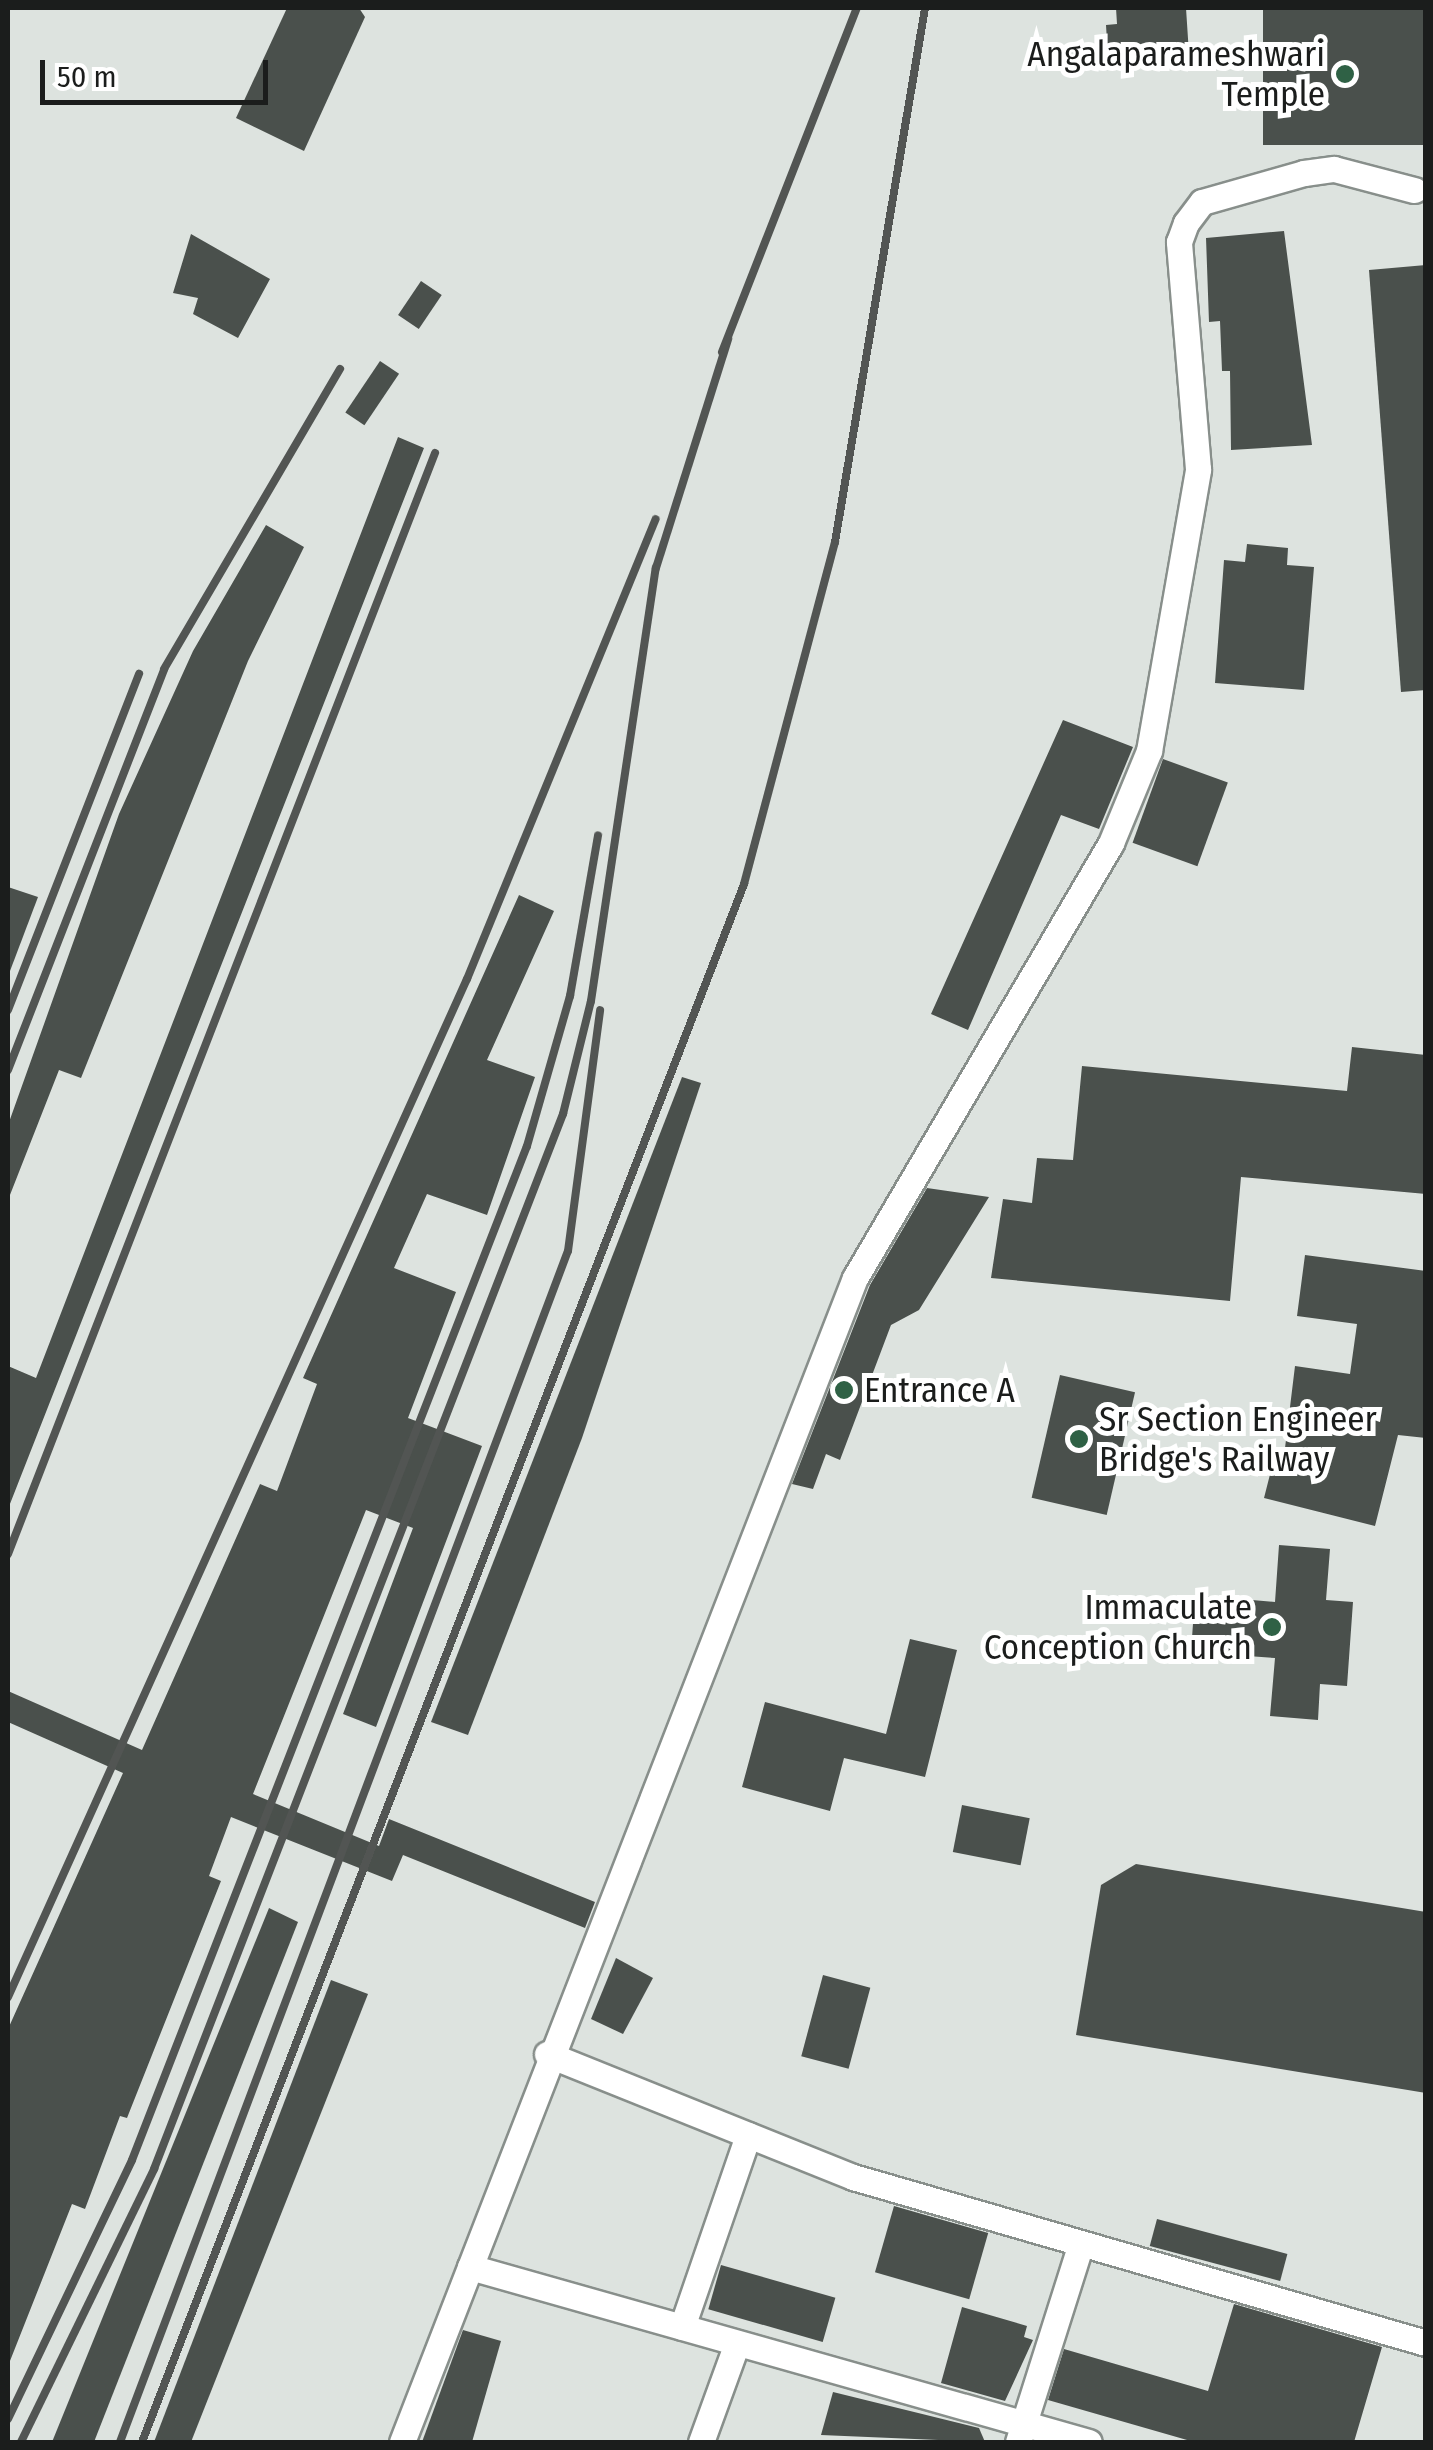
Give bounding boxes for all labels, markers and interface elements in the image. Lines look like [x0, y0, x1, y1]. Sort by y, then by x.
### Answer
place label: Angalaparameshwari Temple [1027, 33, 1325, 115]
scale bar [45, 40, 272, 102]
text: 50 m [57, 59, 117, 95]
marker: Angalaparameshwari Temple [1334, 63, 1356, 85]
place label: Entrance A [864, 1369, 1015, 1411]
marker: Entrance A [833, 1379, 855, 1401]
place label: Sr Section Engineer Bridge's Railway [1099, 1398, 1377, 1480]
marker: Sr Section Engineer Bridge's Railway [1068, 1428, 1090, 1450]
place label: Immaculate Conception Church [984, 1586, 1252, 1668]
marker: Immaculate Conception Church [1261, 1616, 1283, 1638]

